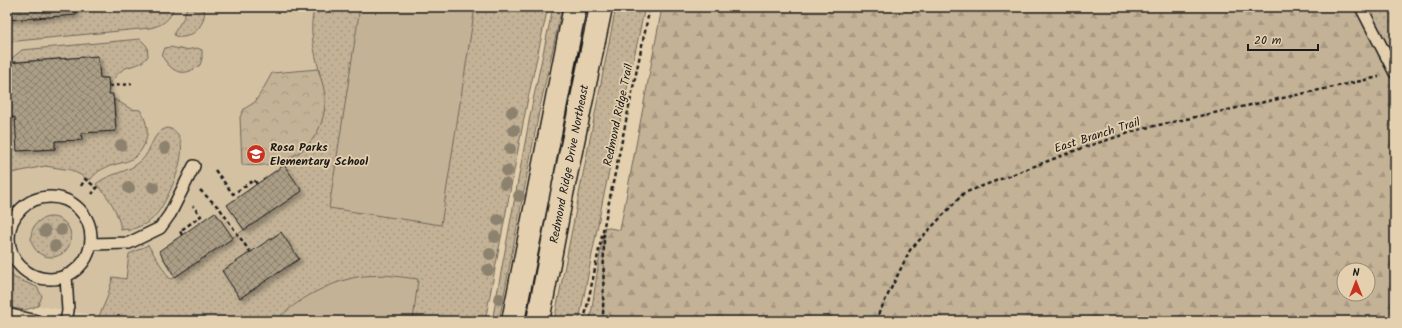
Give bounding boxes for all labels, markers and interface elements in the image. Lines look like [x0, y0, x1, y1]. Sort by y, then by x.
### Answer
scale bar [1248, 26, 1318, 52]
text: 20 m [1254, 31, 1282, 50]
street label: Redmond Ridge Trail [598, 62, 639, 168]
street label: Redmond Ridge Drive Northeast [545, 83, 594, 245]
street label: East Branch Trail [1052, 113, 1143, 158]
place label: Rosa Parks Elementary School [270, 138, 369, 171]
school or university icon: Rosa Parks Elementary School [245, 143, 267, 165]
north arrow [1336, 262, 1376, 302]
text: N [1353, 264, 1360, 282]

